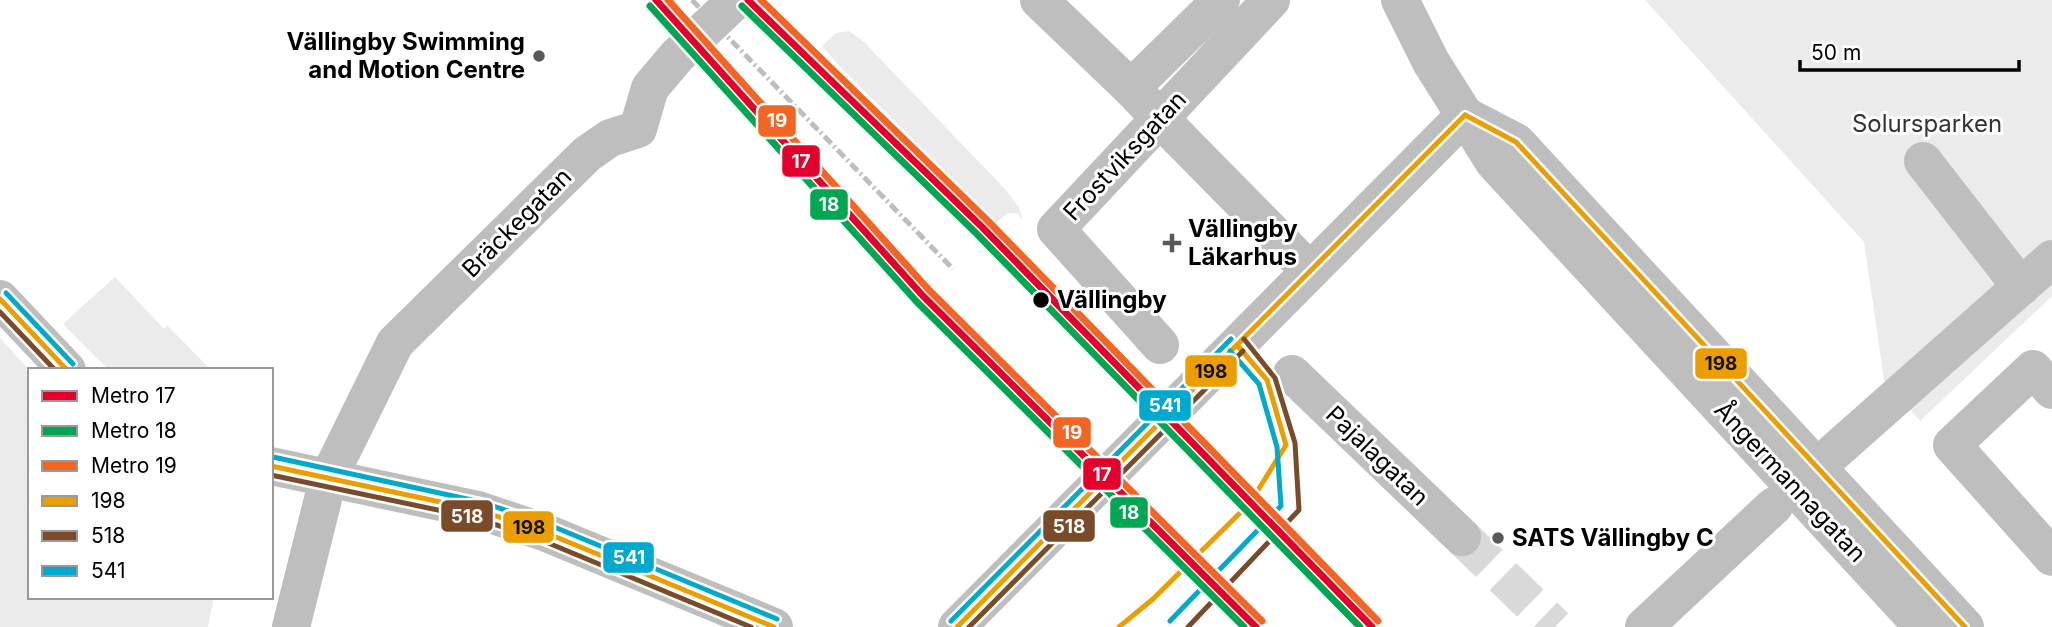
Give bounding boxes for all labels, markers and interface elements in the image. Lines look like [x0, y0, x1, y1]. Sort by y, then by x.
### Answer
place label: Vällingby Swimming and Motion Centre [287, 27, 525, 84]
scale bar [1800, 28, 2019, 72]
text: 50 m [1811, 40, 1861, 65]
marker: Vällingby Swimming and Motion Centre [531, 48, 547, 64]
street label: Frostviksgatan [1057, 85, 1192, 226]
line badge: 19 [757, 104, 797, 138]
text: 19 [767, 109, 787, 132]
park label: Solursparken [1852, 109, 2002, 138]
line badge: 17 [781, 144, 821, 178]
text: 17 [791, 150, 811, 173]
street label: Bräckegatan [456, 162, 577, 283]
line badge: 18 [809, 188, 849, 221]
text: 18 [819, 193, 839, 216]
place label: Vällingby Läkarhus [1188, 214, 1298, 271]
marker: Vällingby Läkarhus [1162, 233, 1182, 253]
place label: Vällingby [1057, 285, 1167, 314]
marker: Vällingby [1031, 290, 1051, 310]
line badge: 198 [1694, 347, 1748, 380]
text: 198 [1705, 352, 1737, 375]
line badge: 198 [1184, 354, 1238, 388]
text: 198 [1195, 360, 1227, 383]
legend [28, 368, 273, 599]
text: Metro 17 [91, 383, 176, 408]
line badge: 541 [1138, 389, 1192, 422]
text: 541 [1149, 394, 1181, 417]
street label: Ångermannagatan [1708, 394, 1874, 568]
street label: Pajalagatan [1320, 400, 1435, 512]
line badge: 19 [1052, 416, 1092, 449]
text: Metro 18 [91, 418, 177, 443]
text: 19 [1062, 421, 1082, 444]
text: Metro 19 [91, 453, 177, 478]
line badge: 17 [1082, 457, 1122, 491]
text: 17 [1092, 463, 1112, 486]
text: 198 [91, 488, 126, 513]
line badge: 18 [1109, 496, 1149, 529]
line badge: 518 [440, 499, 494, 533]
text: 18 [1119, 501, 1139, 524]
text: 518 [451, 505, 483, 528]
line badge: 518 [1042, 509, 1096, 543]
line badge: 198 [502, 510, 555, 544]
text: 518 [1053, 515, 1085, 538]
text: 198 [513, 516, 545, 539]
text: 518 [91, 523, 125, 548]
place label: SATS Vällingby C [1512, 523, 1714, 552]
marker: SATS Vällingby C [1490, 530, 1506, 546]
line badge: 541 [602, 541, 655, 574]
text: 541 [613, 546, 645, 569]
text: 541 [91, 558, 125, 583]

